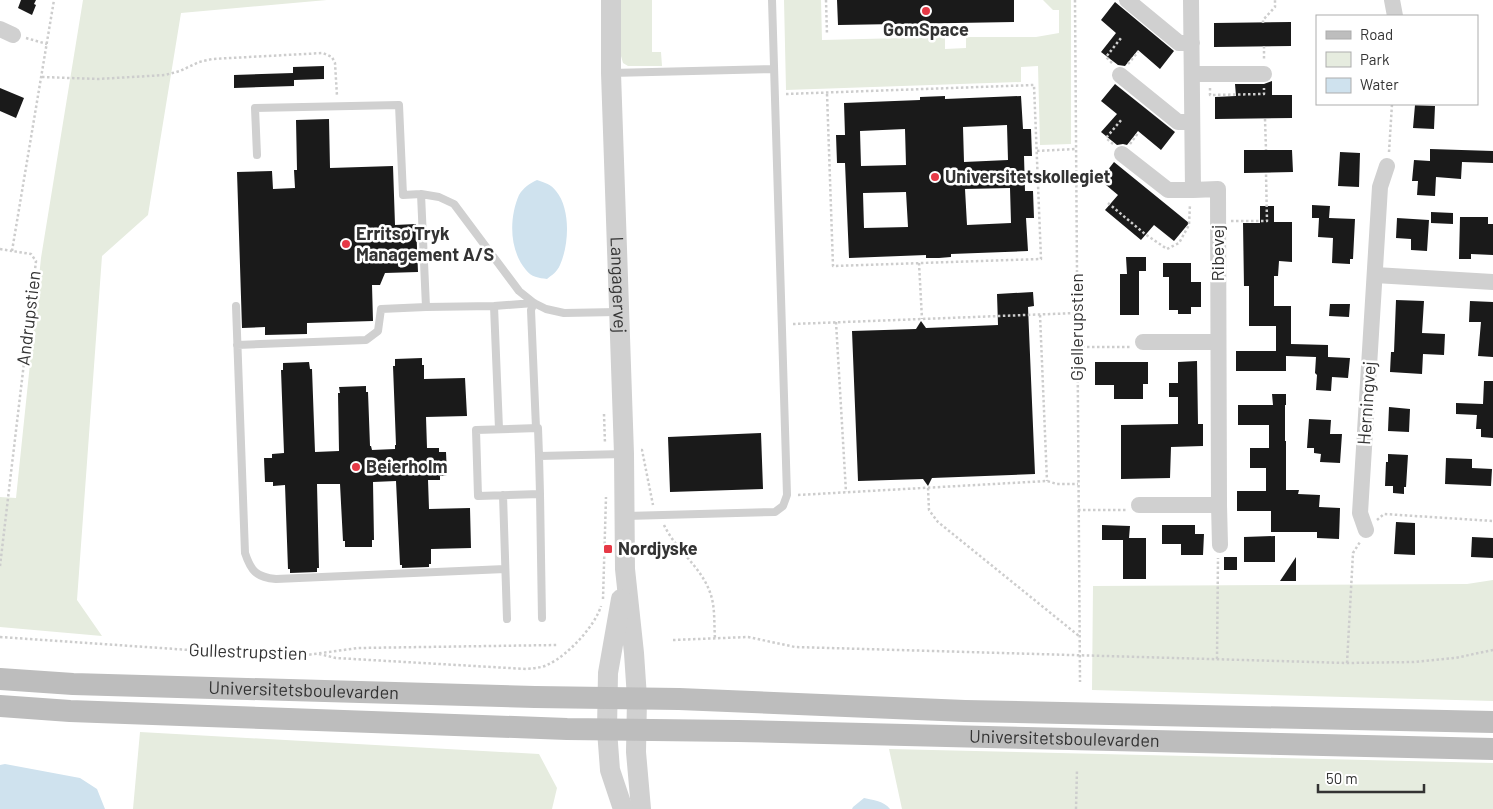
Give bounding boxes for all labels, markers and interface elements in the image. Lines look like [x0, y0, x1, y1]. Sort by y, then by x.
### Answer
marker: GomSpace [920, 5, 932, 17]
legend [1316, 15, 1478, 105]
place label: GomSpace [883, 18, 969, 40]
text: Road [1360, 25, 1393, 43]
text: Park [1360, 50, 1390, 68]
text: Water [1360, 75, 1399, 93]
place label: Universitetskollegiet [945, 165, 1111, 187]
marker: Universitetskollegiet [929, 171, 941, 183]
place label: Erritsø Tryk Management A/S [356, 222, 494, 265]
street label: Ribevej [1206, 225, 1228, 281]
street label: Langagervej [607, 236, 632, 333]
marker: Erritsø Tryk Management A/S [340, 238, 352, 250]
street label: Andrupstien [11, 269, 45, 367]
street label: Gjellerupstien [1065, 273, 1087, 381]
street label: Herningvej [1352, 360, 1380, 445]
place label: Beierholm [366, 455, 448, 477]
marker: Beierholm [350, 461, 362, 473]
place label: Nordjyske [618, 537, 698, 559]
marker: Nordjyske [602, 543, 614, 555]
street label: Gullestrupstien [188, 638, 308, 664]
street label: Universitetsboulevarden [208, 676, 399, 703]
street label: Universitetsboulevarden [969, 725, 1160, 751]
scale bar [1318, 762, 1424, 794]
text: 50 m [1326, 769, 1358, 787]

